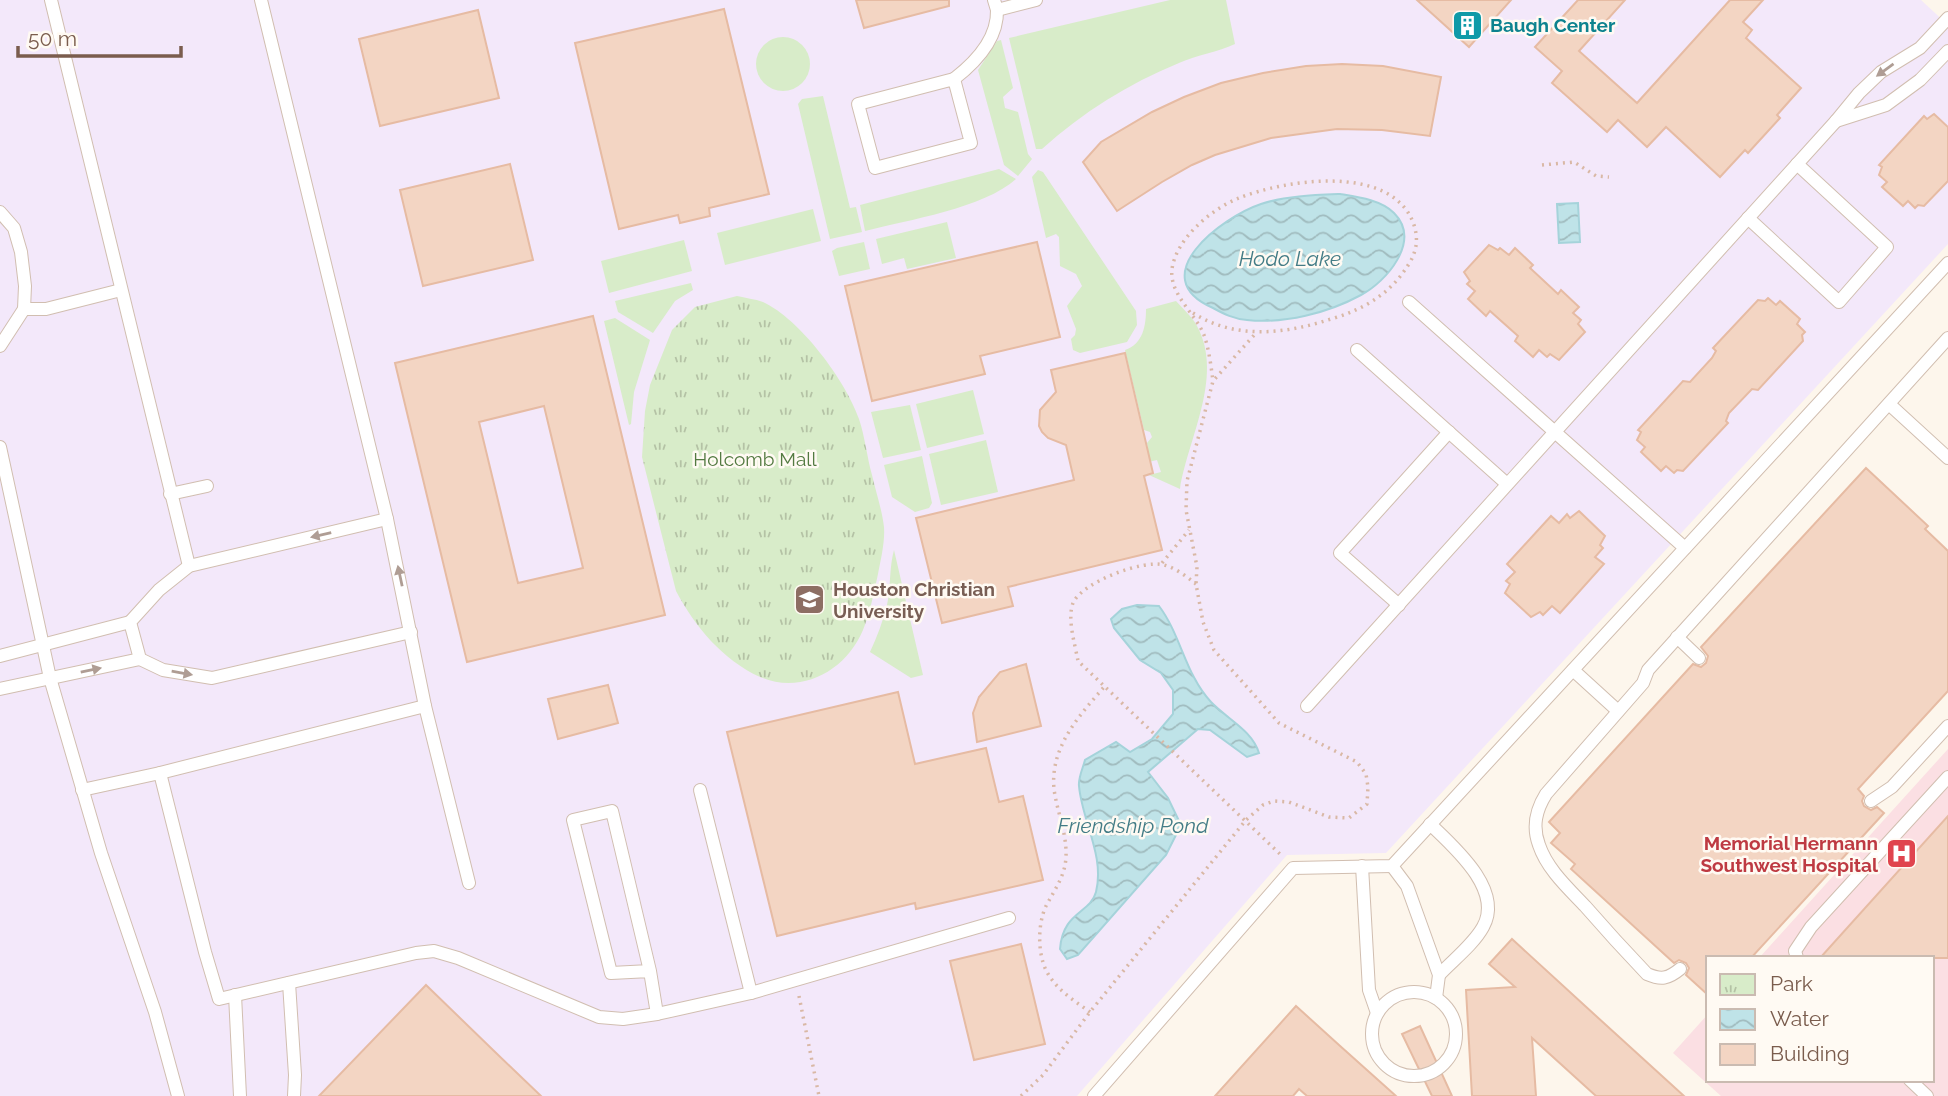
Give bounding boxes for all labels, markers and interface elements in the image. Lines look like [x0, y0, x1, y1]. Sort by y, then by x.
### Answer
building icon: Baugh Center [1450, 8, 1484, 42]
scale bar [18, 14, 180, 58]
place label: Baugh Center [1490, 14, 1616, 36]
text: 50 m [28, 26, 77, 51]
one-way arrow [1875, 63, 1894, 77]
water label: Hodo Lake [1239, 246, 1341, 271]
park label: Holcomb Mall [693, 448, 817, 470]
one-way arrow [310, 530, 332, 541]
one-way arrow [394, 565, 405, 587]
place label: Houston Christian University [833, 578, 995, 622]
school or university icon: Houston Christian University [793, 583, 827, 617]
one-way arrow [80, 664, 102, 675]
one-way arrow [171, 668, 193, 679]
water label: Friendship Pond [1058, 813, 1209, 838]
place label: Memorial Hermann Southwest Hospital [1700, 832, 1879, 876]
hospital icon: Memorial Hermann Southwest Hospital [1884, 837, 1918, 871]
legend [1706, 956, 1934, 1082]
text: Park [1770, 971, 1813, 996]
text: Water [1770, 1006, 1829, 1031]
text: Building [1770, 1041, 1850, 1066]

